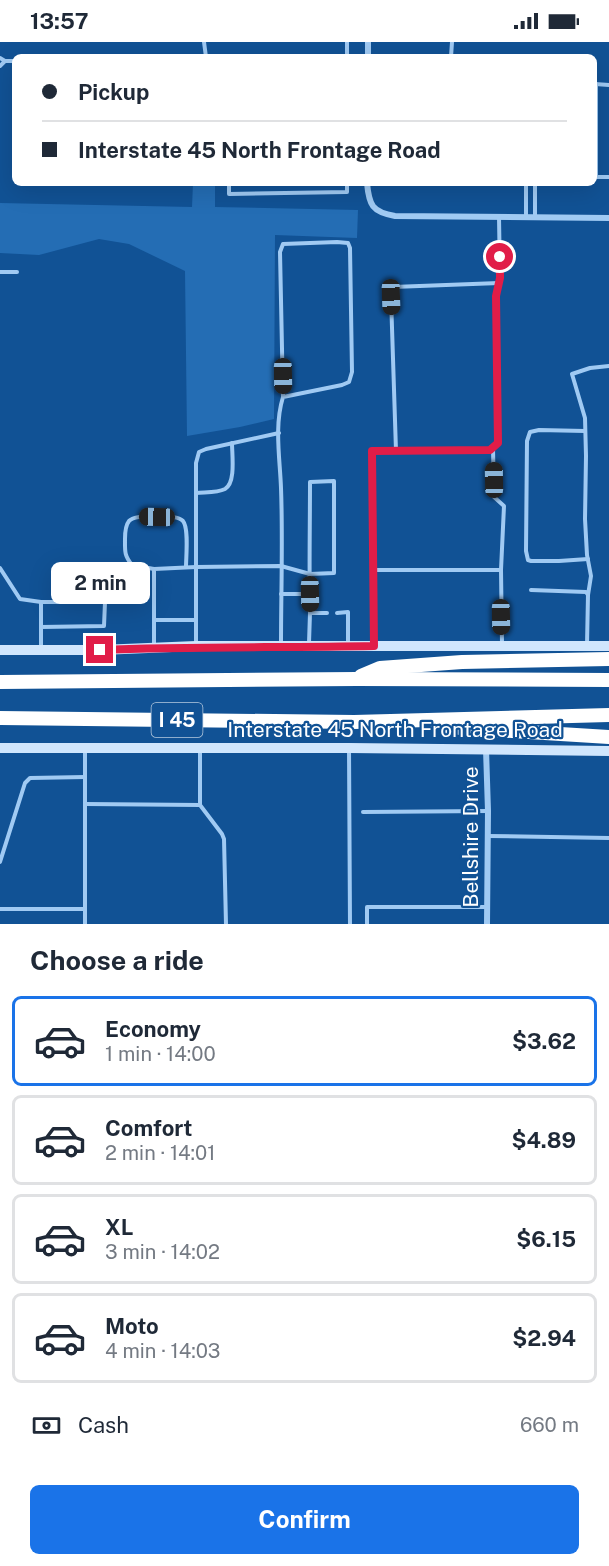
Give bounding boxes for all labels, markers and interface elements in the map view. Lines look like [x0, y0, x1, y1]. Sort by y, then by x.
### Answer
text: 13:57 [30, 8, 89, 34]
text: Pickup [78, 79, 149, 105]
text: Interstate 45 North Frontage Road [78, 137, 441, 163]
route start [486, 243, 513, 270]
car [381, 279, 401, 315]
car [274, 358, 292, 394]
car [485, 462, 503, 498]
car [139, 508, 175, 526]
callout: 2 min [51, 563, 150, 605]
text: 2 min [74, 571, 127, 595]
car [301, 576, 319, 612]
car [492, 599, 510, 635]
route end [86, 636, 113, 663]
road number: I 45 [152, 703, 202, 737]
street label: Interstate 45 North Frontage Road [227, 717, 563, 742]
street label: Bellshire Drive [458, 766, 483, 908]
text: Choose a ride [30, 944, 204, 976]
icon: car [33, 1014, 87, 1068]
text: Economy [105, 1016, 201, 1042]
text: $3.62 [512, 1028, 576, 1054]
text: 1 min · 14:00 [105, 1042, 216, 1066]
icon: car [33, 1113, 87, 1167]
text: Comfort [105, 1115, 192, 1141]
text: $4.89 [511, 1127, 576, 1153]
text: 2 min · 14:01 [105, 1141, 215, 1165]
icon: car [33, 1212, 87, 1266]
text: XL [105, 1214, 133, 1240]
text: $6.15 [516, 1226, 576, 1252]
text: 3 min · 14:02 [105, 1240, 220, 1264]
icon: car [33, 1311, 87, 1365]
text: Moto [105, 1313, 159, 1339]
text: $2.94 [512, 1325, 576, 1351]
text: 4 min · 14:03 [105, 1339, 220, 1363]
icon: cash [30, 1409, 63, 1442]
text: Cash [78, 1412, 129, 1438]
text: 660 m [520, 1413, 579, 1437]
button: Confirm [30, 1485, 579, 1554]

